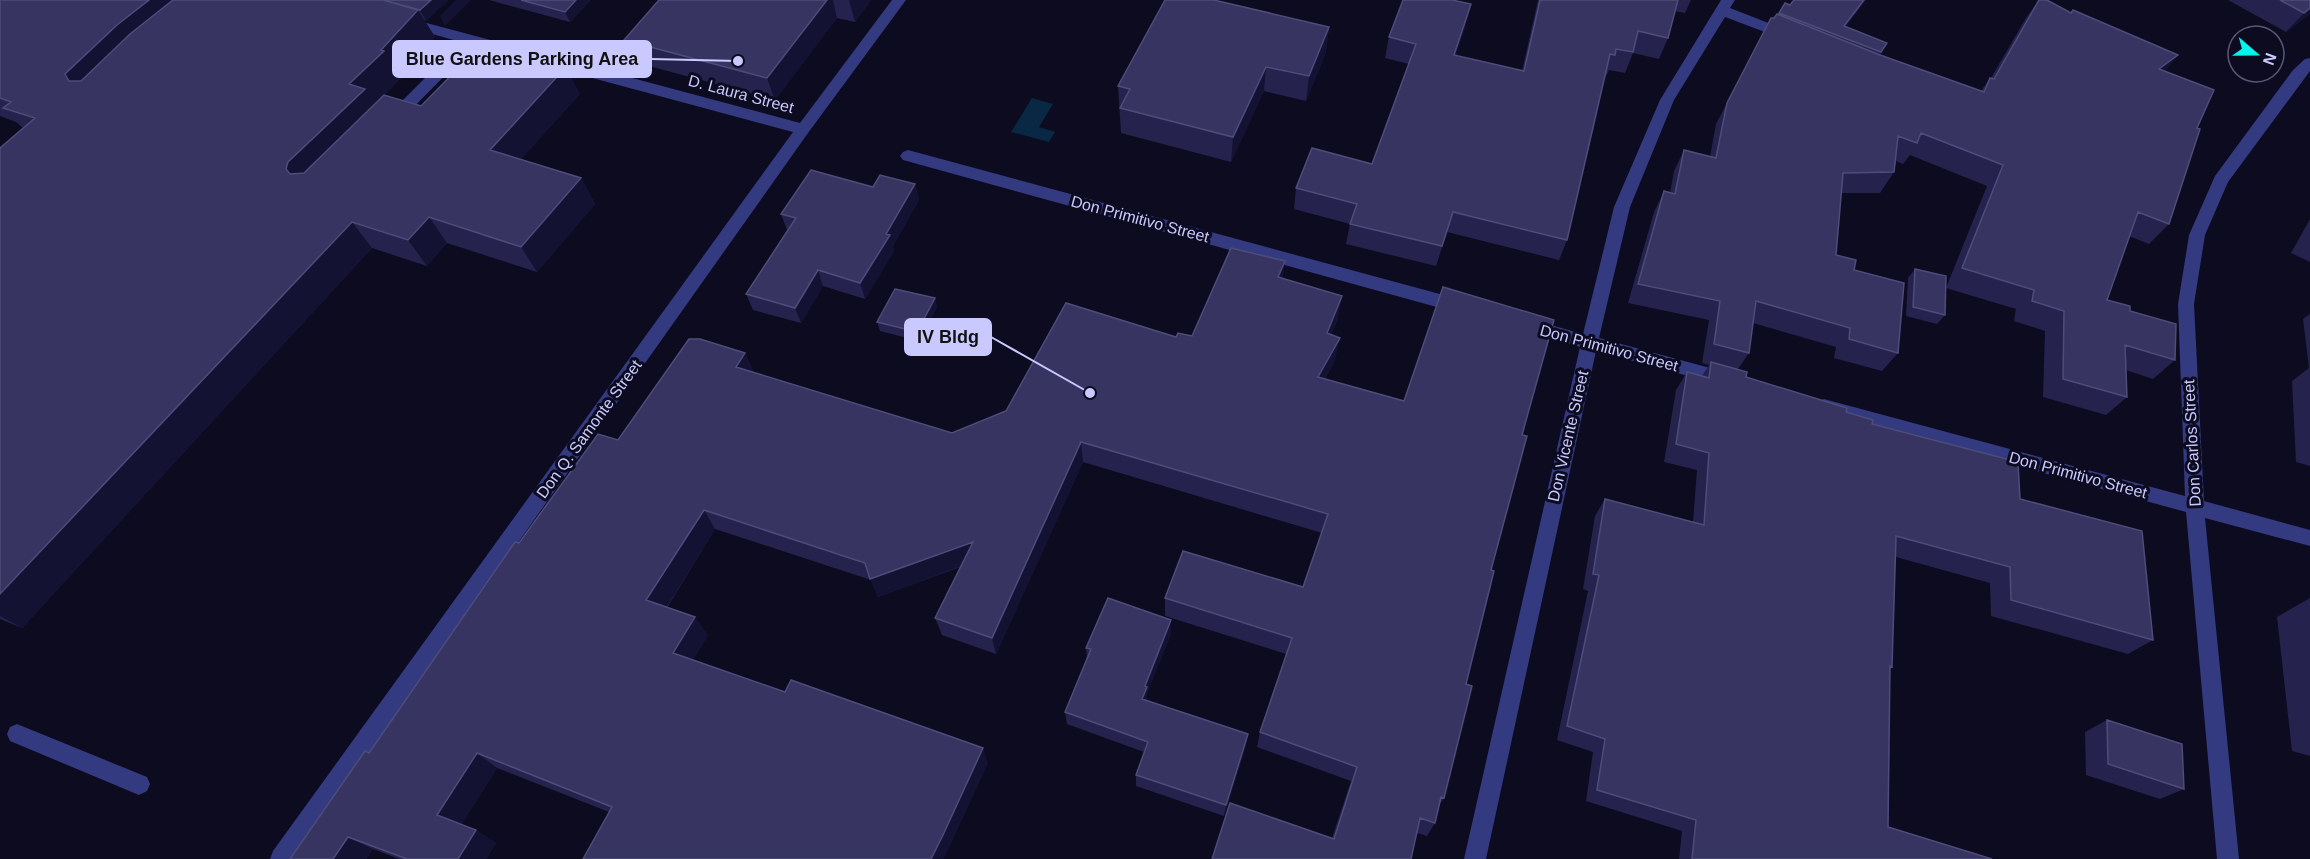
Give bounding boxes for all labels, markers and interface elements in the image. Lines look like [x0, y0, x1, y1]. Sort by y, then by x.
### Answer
north arrow [2226, 24, 2286, 84]
callout: Blue Gardens Parking Area [393, 41, 651, 77]
text: Blue Gardens Parking Area [406, 49, 639, 69]
text: N [2260, 51, 2280, 67]
street label: D. Laura Street [686, 72, 796, 116]
street label: Don Primitivo Street [1069, 192, 1211, 246]
callout: IV Bldg [905, 319, 991, 355]
street label: Don Primitivo Street [1538, 321, 1680, 375]
text: IV Bldg [917, 327, 979, 347]
street label: Don Q. Samonte Street [533, 356, 645, 501]
street label: Don Vicente Street [1545, 368, 1591, 503]
street label: Don Carlos Street [2180, 379, 2204, 507]
street label: Don Primitivo Street [2007, 448, 2149, 502]

